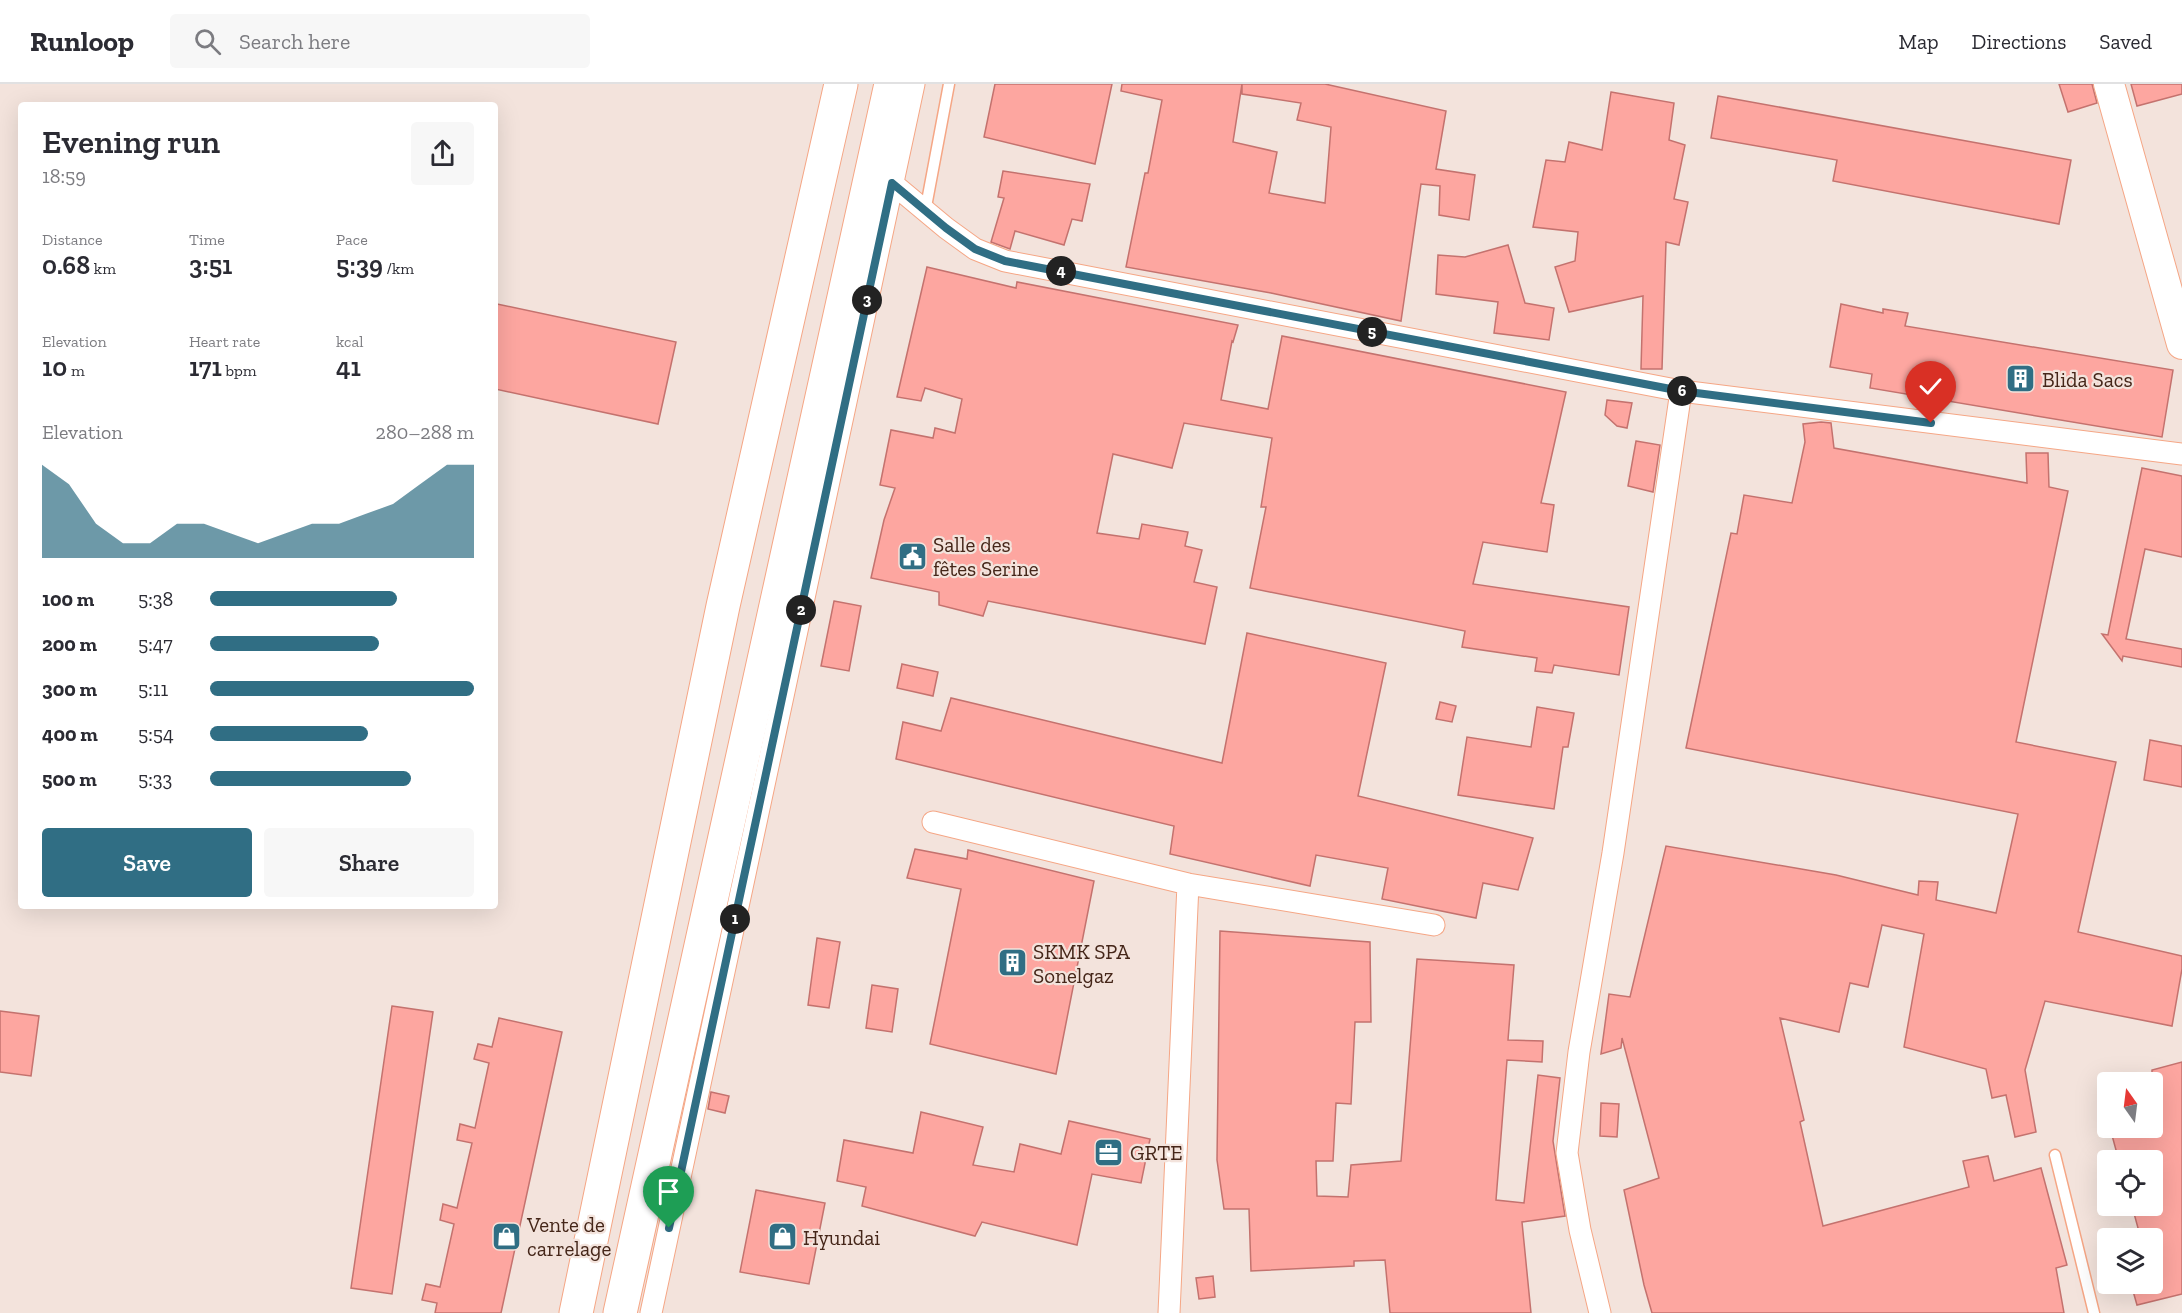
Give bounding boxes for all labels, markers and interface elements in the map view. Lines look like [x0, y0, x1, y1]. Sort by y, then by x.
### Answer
search box [170, 14, 590, 68]
text: Runloop [30, 25, 134, 58]
icon: search [191, 25, 224, 58]
text: Search here [239, 28, 350, 55]
text: Map [1899, 29, 1939, 54]
text: Directions [1972, 29, 2066, 54]
text: Saved [2099, 29, 2152, 54]
text: Evening run [42, 122, 220, 161]
button: share [411, 122, 474, 185]
text: 18:59 [42, 164, 86, 188]
text: Distance [42, 230, 103, 249]
text: Time [189, 230, 225, 249]
text: Pace [336, 230, 368, 249]
text: 0.68 [42, 249, 90, 281]
text: 3:51 [189, 249, 232, 281]
text: 5:39 [336, 249, 383, 281]
pin: 4 [1046, 256, 1076, 286]
text: km [90, 259, 116, 278]
text: /km [383, 259, 414, 278]
text: 4 [1056, 261, 1066, 280]
pin: 3 [852, 285, 882, 315]
text: 3 [863, 290, 871, 309]
pin: 5 [1357, 317, 1387, 347]
text: 5 [1368, 322, 1376, 341]
text: Elevation [42, 332, 107, 351]
text: Heart rate [189, 332, 260, 351]
text: kcal [336, 332, 363, 351]
text: 10 [42, 351, 67, 383]
text: 171 [189, 351, 222, 383]
text: 41 [336, 351, 361, 383]
text: m [67, 361, 85, 380]
text: bpm [222, 361, 257, 380]
pin [1905, 361, 1956, 423]
building icon: Blida Sacs [2005, 363, 2037, 395]
place label: Blida Sacs [2042, 367, 2133, 392]
icon: check [1914, 370, 1947, 403]
pin: 6 [1667, 376, 1697, 406]
text: 6 [1678, 381, 1686, 400]
text: Elevation [42, 420, 123, 444]
text: 280–288 m [376, 420, 474, 444]
place label: Salle des fêtes Serine [933, 532, 1039, 581]
public building icon: Salle des fêtes Serine [896, 540, 928, 572]
text: 100 m [42, 587, 94, 611]
text: 5:38 [138, 587, 173, 611]
pin: 2 [786, 595, 816, 625]
text: 2 [797, 600, 805, 619]
text: 200 m [42, 632, 97, 656]
text: 5:47 [138, 632, 173, 656]
text: 300 m [42, 677, 97, 701]
text: 5:11 [138, 677, 168, 701]
text: 400 m [42, 722, 98, 746]
text: 5:54 [138, 722, 174, 746]
text: 500 m [42, 767, 97, 791]
text: 5:33 [138, 767, 172, 791]
button: Save [42, 828, 252, 897]
button: Share [264, 828, 474, 897]
pin: 1 [720, 904, 750, 934]
text: 1 [732, 909, 738, 928]
place label: SKMK SPA Sonelgaz [1033, 939, 1130, 988]
building icon: SKMK SPA Sonelgaz [996, 947, 1028, 979]
north arrow [2097, 1072, 2163, 1138]
map controls [2097, 1072, 2163, 1294]
office icon: GRTE [1093, 1136, 1125, 1168]
place label: GRTE [1130, 1140, 1183, 1165]
button: locate [2097, 1150, 2163, 1216]
pin [643, 1166, 694, 1228]
icon: arrive [652, 1175, 685, 1208]
place label: Vente de carrelage [526, 1212, 612, 1261]
shop icon: Vente de carrelage [490, 1220, 522, 1252]
shop icon: Hyundai [766, 1221, 798, 1253]
place label: Hyundai [803, 1225, 880, 1250]
button: layers [2097, 1228, 2163, 1294]

